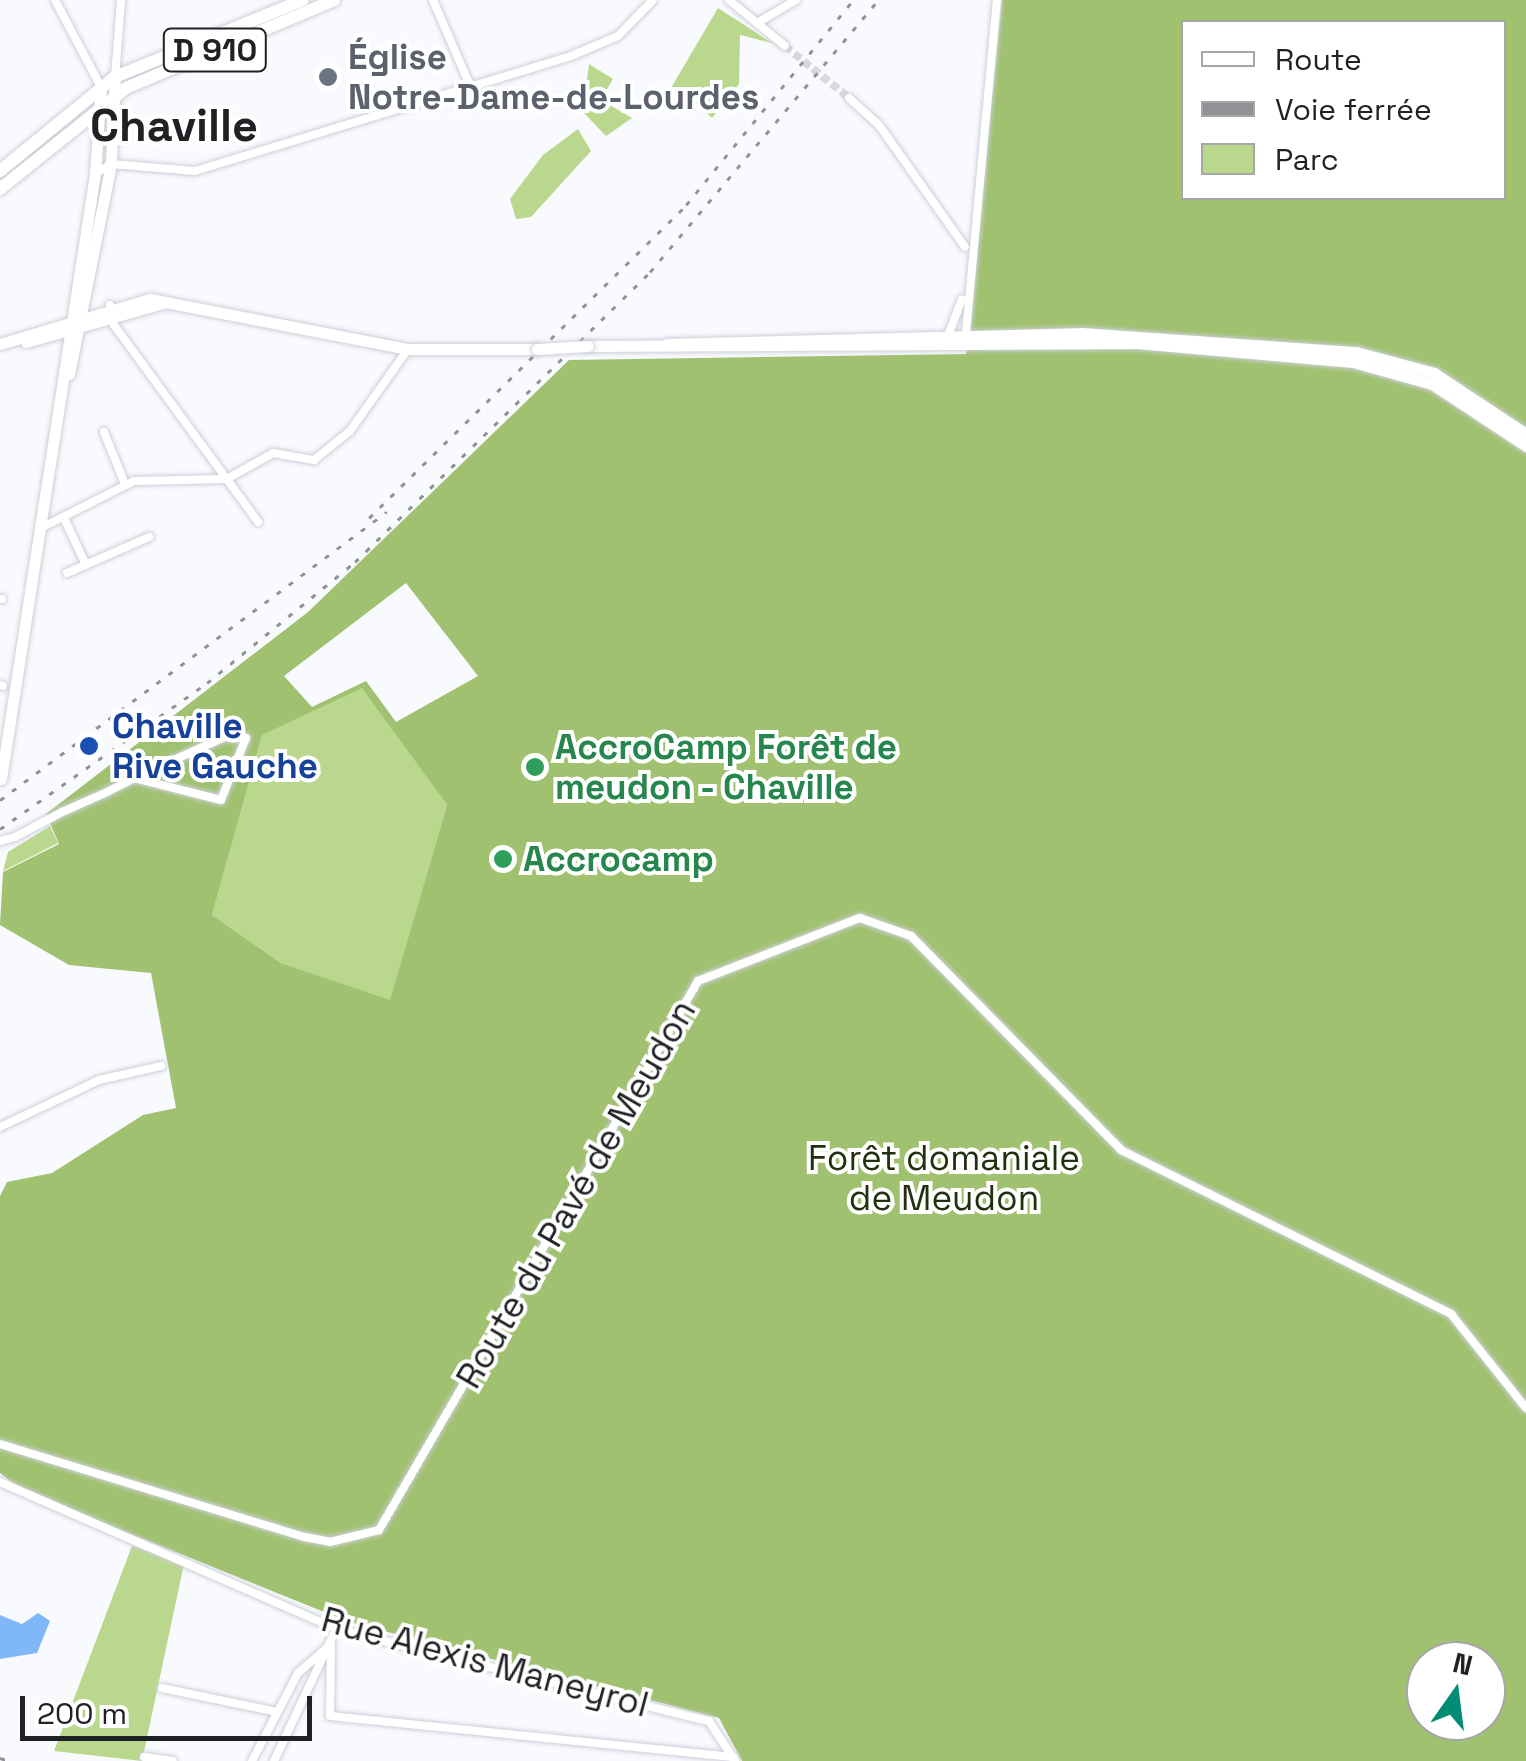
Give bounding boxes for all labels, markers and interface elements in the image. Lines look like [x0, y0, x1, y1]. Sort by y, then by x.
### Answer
legend [1181, 20, 1506, 200]
road number: D 910 [162, 23, 268, 77]
place label: Église Notre-Dame-de-Lourdes [348, 36, 759, 118]
text: Route [1275, 40, 1362, 79]
marker: Église Notre-Dame-de-Lourdes [317, 66, 339, 88]
text: Voie ferrée [1275, 90, 1432, 129]
district label: Chaville [90, 99, 258, 153]
text: Parc [1275, 140, 1339, 179]
place label: Chaville Rive Gauche [112, 705, 318, 787]
place label: AccroCamp Forêt de meudon - Chaville [555, 726, 897, 808]
marker: Chaville Rive Gauche [76, 733, 102, 759]
marker: AccroCamp Forêt de meudon - Chaville [524, 756, 546, 778]
place label: Accrocamp [523, 838, 714, 880]
marker: Accrocamp [492, 848, 514, 870]
street label: Route du Pavé de Meudon [447, 992, 705, 1396]
park label: Forêt domaniale de Meudon [808, 1137, 1080, 1219]
street label: Rue Alexis Maneyrol [317, 1598, 653, 1726]
north arrow [1406, 1641, 1506, 1741]
text: N [1449, 1644, 1476, 1684]
scale bar [25, 1676, 318, 1738]
text: 200 m [37, 1694, 127, 1733]

